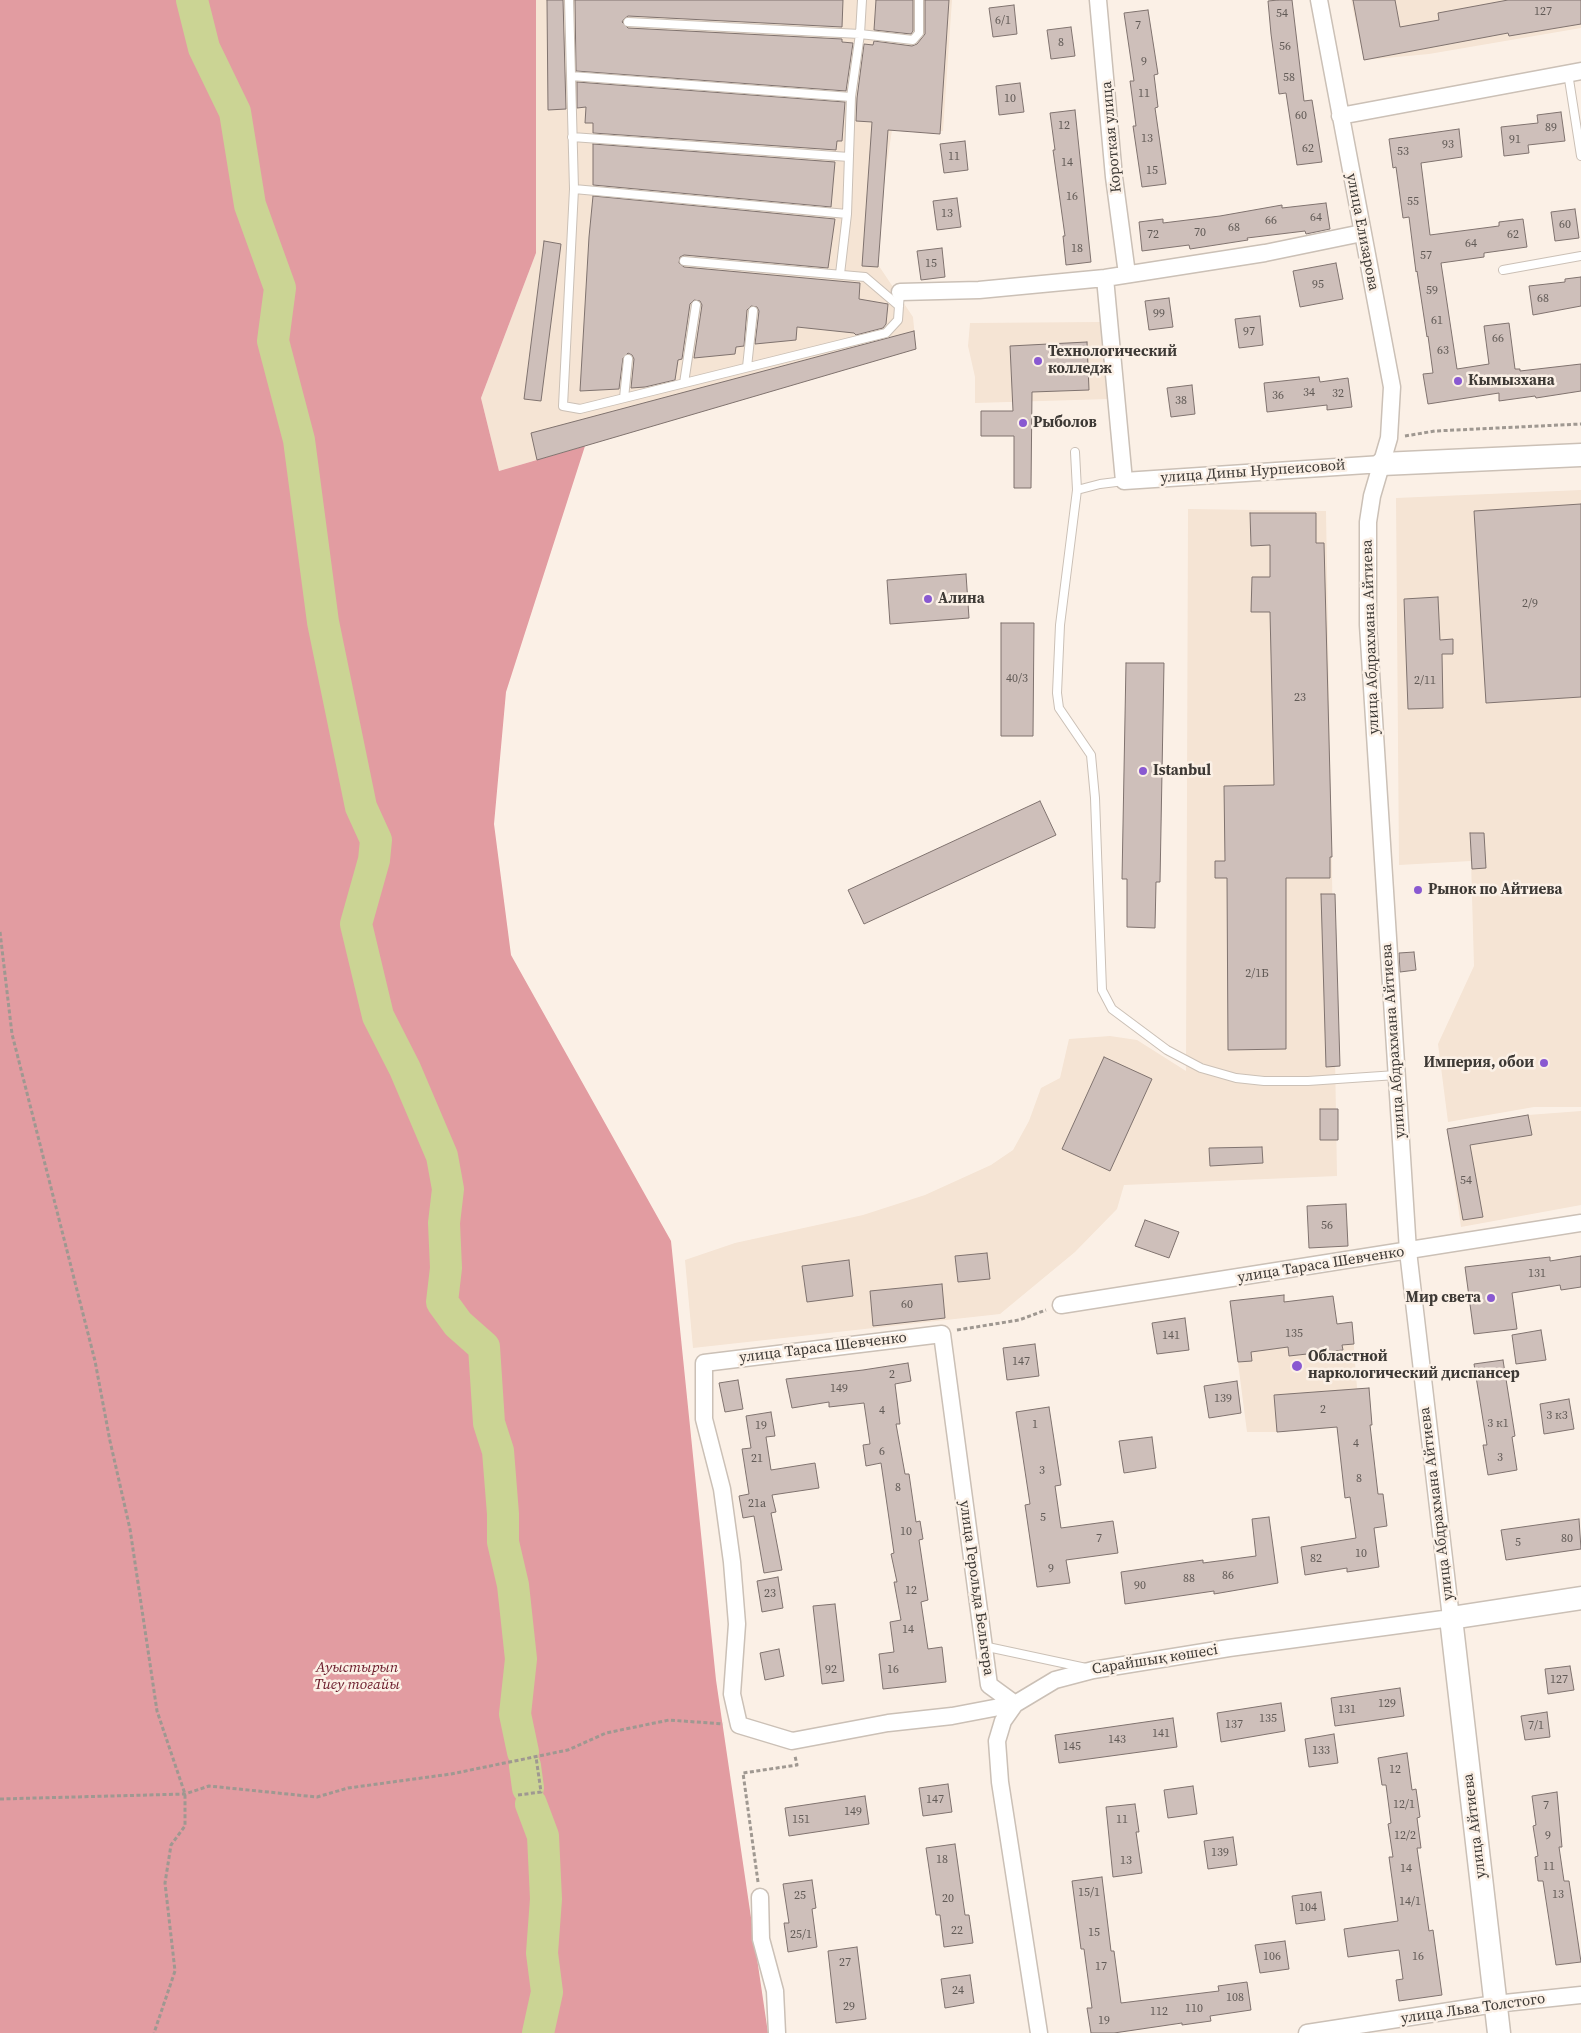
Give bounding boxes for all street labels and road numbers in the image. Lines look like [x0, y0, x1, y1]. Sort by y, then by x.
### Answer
street label: Короткая улица [1098, 81, 1126, 193]
street label: улица Елизарова [1342, 172, 1382, 292]
street label: улица Дины Нурпеисовой [1160, 457, 1346, 487]
street label: улица Абдрахмана Айтиева [1359, 539, 1383, 735]
street label: улица Абдрахмана Айтиева [1378, 943, 1410, 1139]
street label: улица Тараса Шевченко [1236, 1243, 1406, 1287]
street label: улица Тараса Шевченко [738, 1329, 908, 1367]
street label: улица Абдрахмана Айтиева [1416, 1406, 1458, 1602]
street label: улица Герольда Бельгера [955, 1499, 997, 1677]
street label: Сарайшық көшесі [1091, 1641, 1219, 1679]
street label: улица Айтиева [1460, 1772, 1490, 1880]
street label: улица Льва Толстого [1400, 1990, 1546, 2028]

